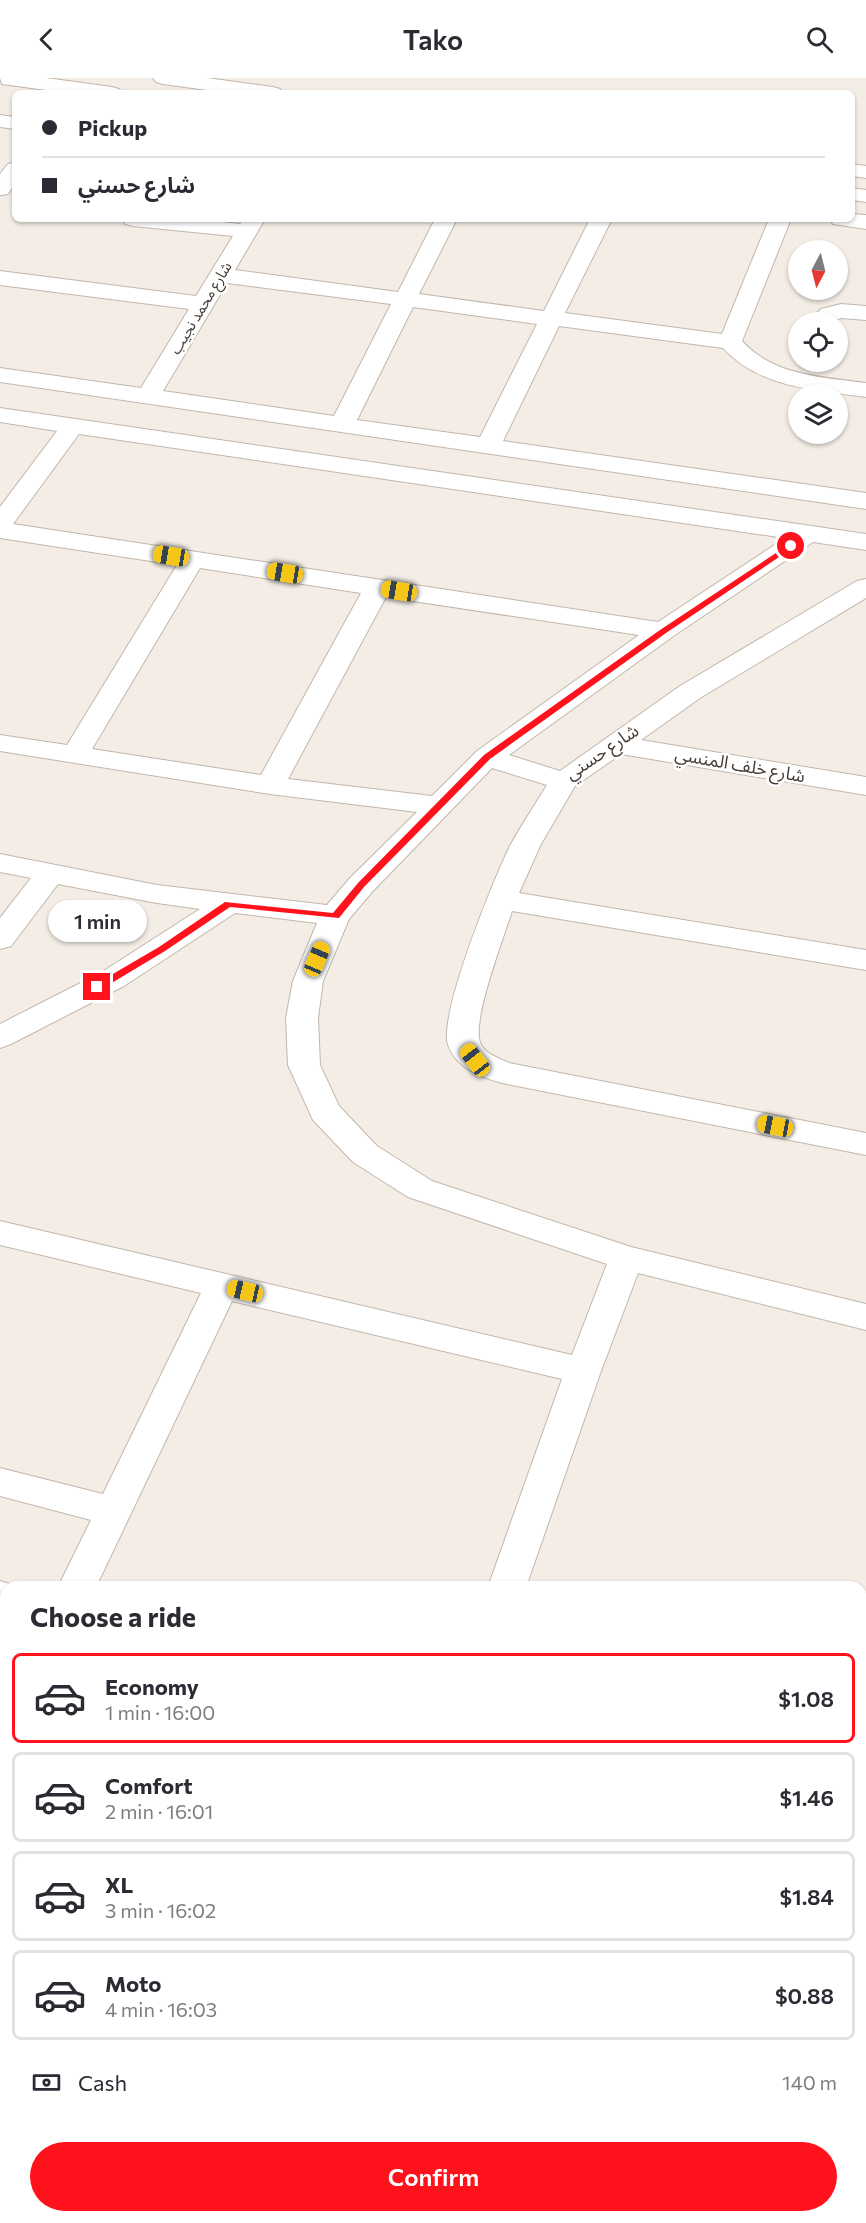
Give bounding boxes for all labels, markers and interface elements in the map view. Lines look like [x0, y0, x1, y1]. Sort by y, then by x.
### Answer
icon: back [30, 23, 63, 56]
text: Tako [403, 23, 463, 56]
icon: search [803, 23, 836, 56]
text: Pickup [78, 114, 147, 141]
text: شارع حسني [78, 171, 195, 198]
north arrow [788, 240, 848, 300]
map controls [788, 240, 848, 444]
street label: شارع محمد نجيب [165, 258, 238, 359]
button: locate [788, 312, 848, 372]
button: layers [788, 384, 848, 444]
route start [777, 532, 804, 559]
car [152, 544, 190, 568]
car [266, 561, 304, 585]
car [380, 579, 418, 603]
street label: شارع حسني [561, 719, 645, 787]
street label: شارع خلف المنسي [673, 742, 807, 790]
callout: 1 min [48, 900, 146, 942]
text: 1 min [74, 909, 121, 933]
car [302, 939, 332, 979]
route end [83, 973, 110, 1000]
car [457, 1040, 493, 1080]
car [756, 1114, 794, 1138]
car [225, 1278, 265, 1304]
text: Choose a ride [30, 1600, 196, 1633]
icon: car [33, 1671, 87, 1725]
text: Economy [105, 1673, 199, 1700]
text: $1.08 [778, 1685, 834, 1712]
text: 1 min · 16:00 [105, 1700, 215, 1724]
icon: car [33, 1770, 87, 1824]
text: Comfort [105, 1772, 193, 1799]
text: $1.46 [779, 1784, 834, 1811]
text: 2 min · 16:01 [105, 1799, 213, 1823]
icon: car [33, 1869, 87, 1923]
text: XL [105, 1871, 133, 1898]
text: $1.84 [779, 1883, 834, 1910]
text: 3 min · 16:02 [105, 1898, 216, 1922]
icon: car [33, 1968, 87, 2022]
text: Moto [105, 1970, 161, 1997]
text: $0.88 [775, 1982, 834, 2009]
text: 4 min · 16:03 [105, 1997, 217, 2021]
icon: cash [30, 2066, 63, 2099]
text: Cash [78, 2069, 127, 2096]
text: 140 m [782, 2070, 837, 2094]
button: Confirm [30, 2142, 837, 2211]

